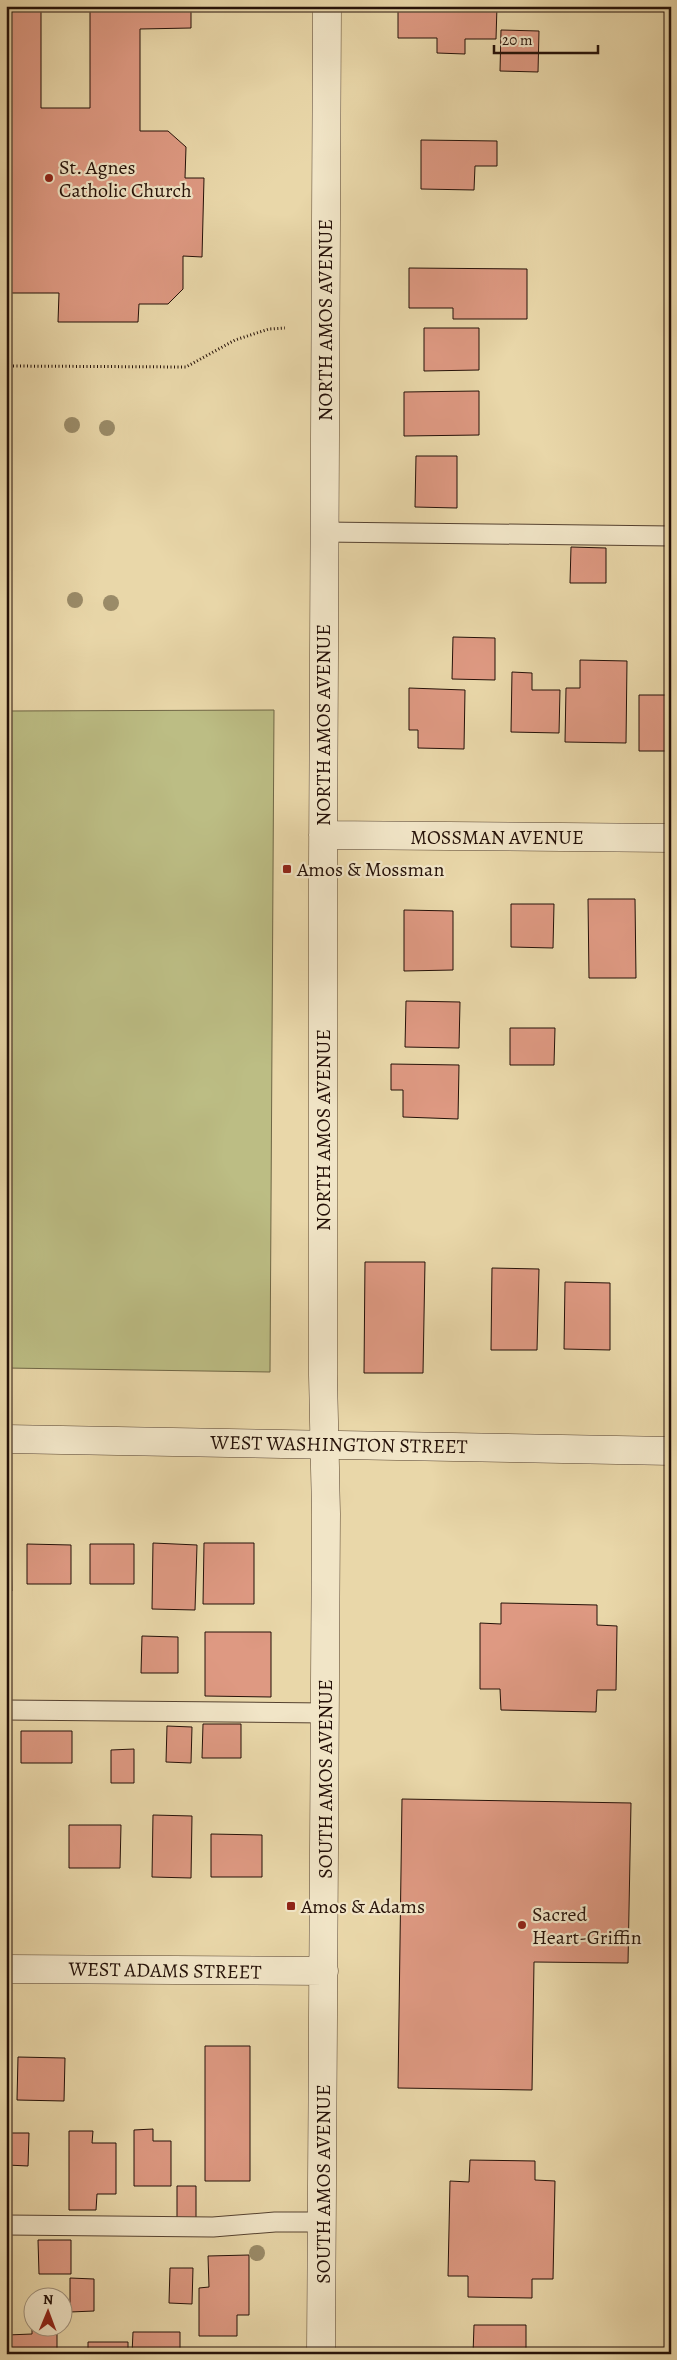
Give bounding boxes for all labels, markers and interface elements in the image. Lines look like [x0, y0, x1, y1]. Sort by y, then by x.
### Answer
scale bar [494, 22, 598, 54]
text: 20 m [502, 30, 533, 50]
place label: St. Agnes Catholic Church [59, 154, 192, 204]
marker: St. Agnes Catholic Church [43, 172, 55, 184]
street label: NORTH AMOS AVENUE [312, 219, 339, 421]
street label: NORTH AMOS AVENUE [310, 624, 337, 826]
street label: MOSSMAN AVENUE [410, 824, 584, 851]
place label: Amos & Mossman [296, 856, 444, 883]
marker: Amos & Mossman [281, 863, 293, 875]
street label: NORTH AMOS AVENUE [310, 1029, 337, 1231]
street label: WEST WASHINGTON STREET [209, 1429, 468, 1460]
street label: SOUTH AMOS AVENUE [312, 1679, 339, 1879]
place label: Amos & Adams [300, 1893, 425, 1920]
marker: Amos & Adams [285, 1900, 297, 1912]
place label: Sacred Heart-Griffin [532, 1901, 642, 1951]
marker: Sacred Heart-Griffin [516, 1919, 528, 1931]
street label: WEST ADAMS STREET [67, 1955, 262, 1986]
street label: SOUTH AMOS AVENUE [310, 2084, 337, 2284]
north arrow [22, 2288, 72, 2338]
text: N [43, 2290, 53, 2309]

